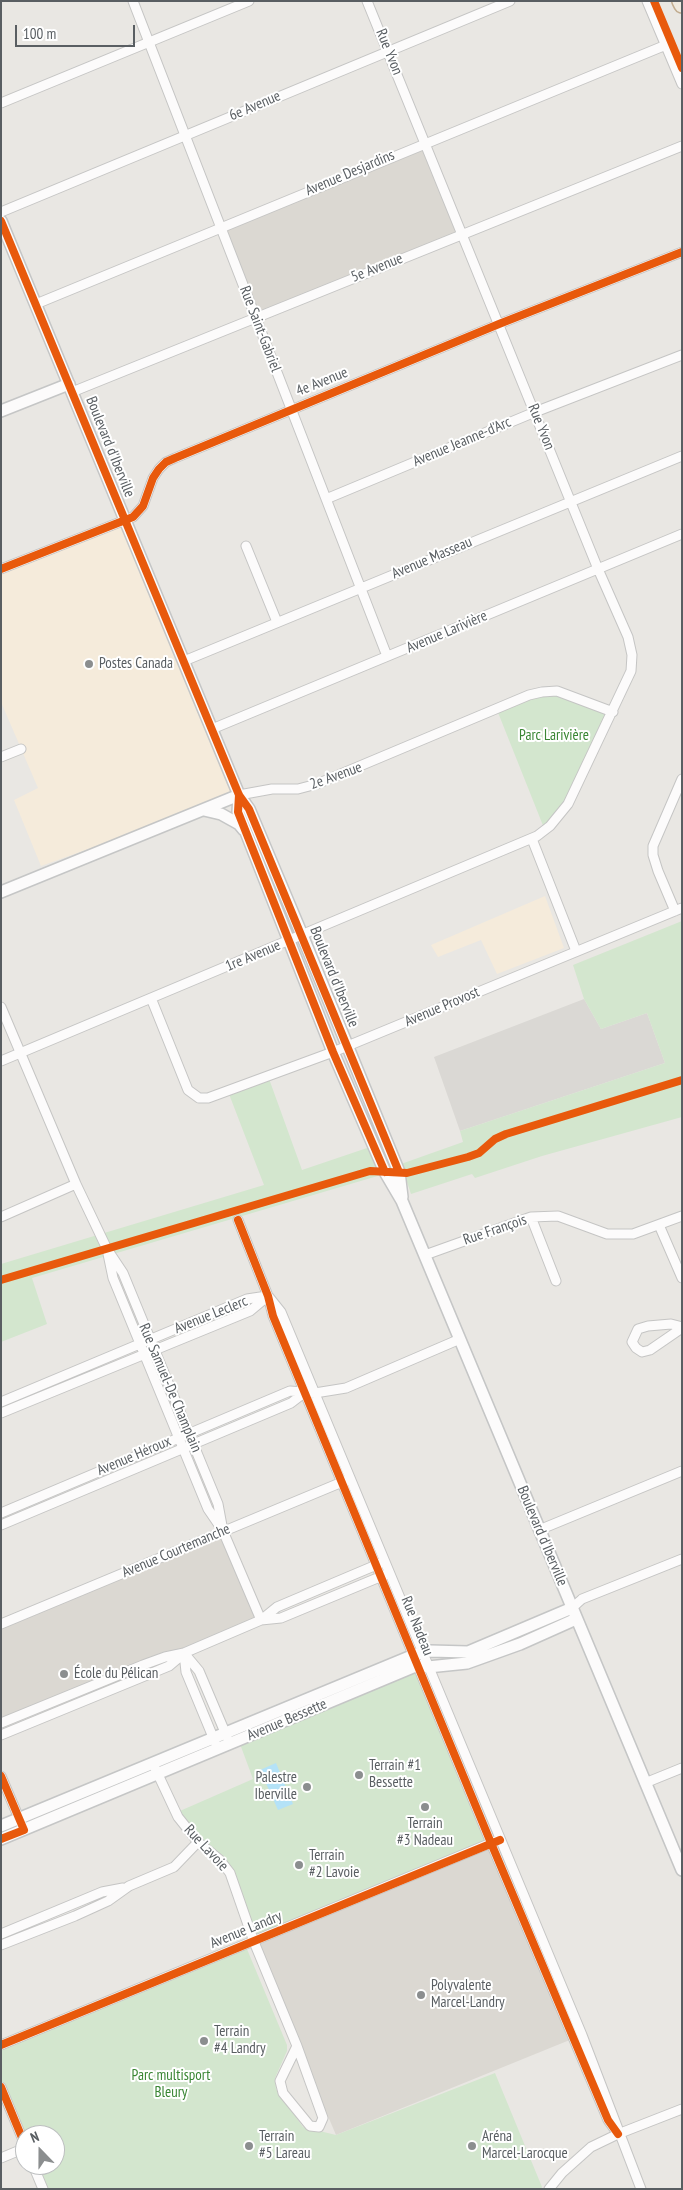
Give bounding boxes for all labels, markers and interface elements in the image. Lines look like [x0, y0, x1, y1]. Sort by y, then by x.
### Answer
scale bar [18, 15, 138, 47]
text: 100 m [23, 24, 56, 43]
street label: Rue Yvon [372, 26, 406, 78]
street label: 6e Avenue [227, 87, 283, 125]
street label: Avenue Desjardins [303, 146, 397, 200]
street label: 5e Avenue [349, 250, 405, 286]
street label: Rue Saint-Gabriel [235, 284, 285, 374]
street label: 4e Avenue [294, 364, 350, 400]
street label: Boulevard d'Iberville [82, 394, 138, 500]
street label: Rue Yvon [524, 401, 558, 453]
street label: Avenue Jeanne-d'Arc [410, 413, 514, 471]
street label: Avenue Masseau [389, 533, 475, 583]
street label: Avenue Larivière [404, 607, 490, 657]
place label: Postes Canada [99, 655, 173, 673]
marker: Postes Canada [83, 658, 95, 670]
park label: Parc Larivière [519, 727, 589, 745]
street label: 2e Avenue [308, 758, 364, 794]
street label: Boulevard d'Iberville [306, 924, 362, 1030]
street label: 1re Avenue [223, 936, 283, 976]
street label: Avenue Provost [402, 983, 482, 1031]
street label: Rue François [461, 1211, 529, 1249]
street label: Avenue Leclerc [172, 1292, 250, 1338]
street label: Rue Samuel-De Champlain [135, 1321, 205, 1455]
street label: Avenue Héroux [94, 1432, 174, 1480]
street label: Boulevard d'Iberville [513, 1483, 571, 1589]
street label: Avenue Courtemanche [119, 1520, 233, 1582]
street label: Rue Nadeau [397, 1594, 437, 1658]
place label: École du Pélican [74, 1665, 158, 1683]
marker: École du Pélican [58, 1668, 70, 1680]
street label: Avenue Bessette [244, 1695, 330, 1745]
place label: Terrain #1 Bessette [369, 1757, 421, 1792]
place label: Palestre Iberville [254, 1769, 297, 1804]
marker: Terrain #1 Bessette [353, 1769, 365, 1781]
marker: Palestre Iberville [301, 1781, 313, 1793]
marker: Terrain #3 Nadeau [419, 1801, 431, 1813]
place label: Terrain #3 Nadeau [397, 1815, 453, 1850]
street label: Rue Lavoie [180, 1821, 232, 1875]
place label: Terrain #2 Lavoie [309, 1847, 359, 1882]
marker: Terrain #2 Lavoie [293, 1859, 305, 1871]
street label: Avenue Landry [207, 1907, 285, 1953]
place label: Polyvalente Marcel-Landry [431, 1977, 505, 2012]
marker: Polyvalente Marcel-Landry [415, 1989, 427, 2001]
place label: Terrain #4 Landry [214, 2023, 266, 2058]
marker: Terrain #4 Landry [198, 2035, 210, 2047]
park label: Parc multisport Bleury [132, 2067, 210, 2102]
north arrow [15, 2125, 65, 2175]
text: N [28, 2127, 42, 2147]
place label: Terrain #5 Lareau [259, 2128, 311, 2163]
place label: Aréna Marcel-Larocque [482, 2128, 568, 2163]
marker: Terrain #5 Lareau [243, 2140, 255, 2152]
marker: Aréna Marcel-Larocque [466, 2140, 478, 2152]

